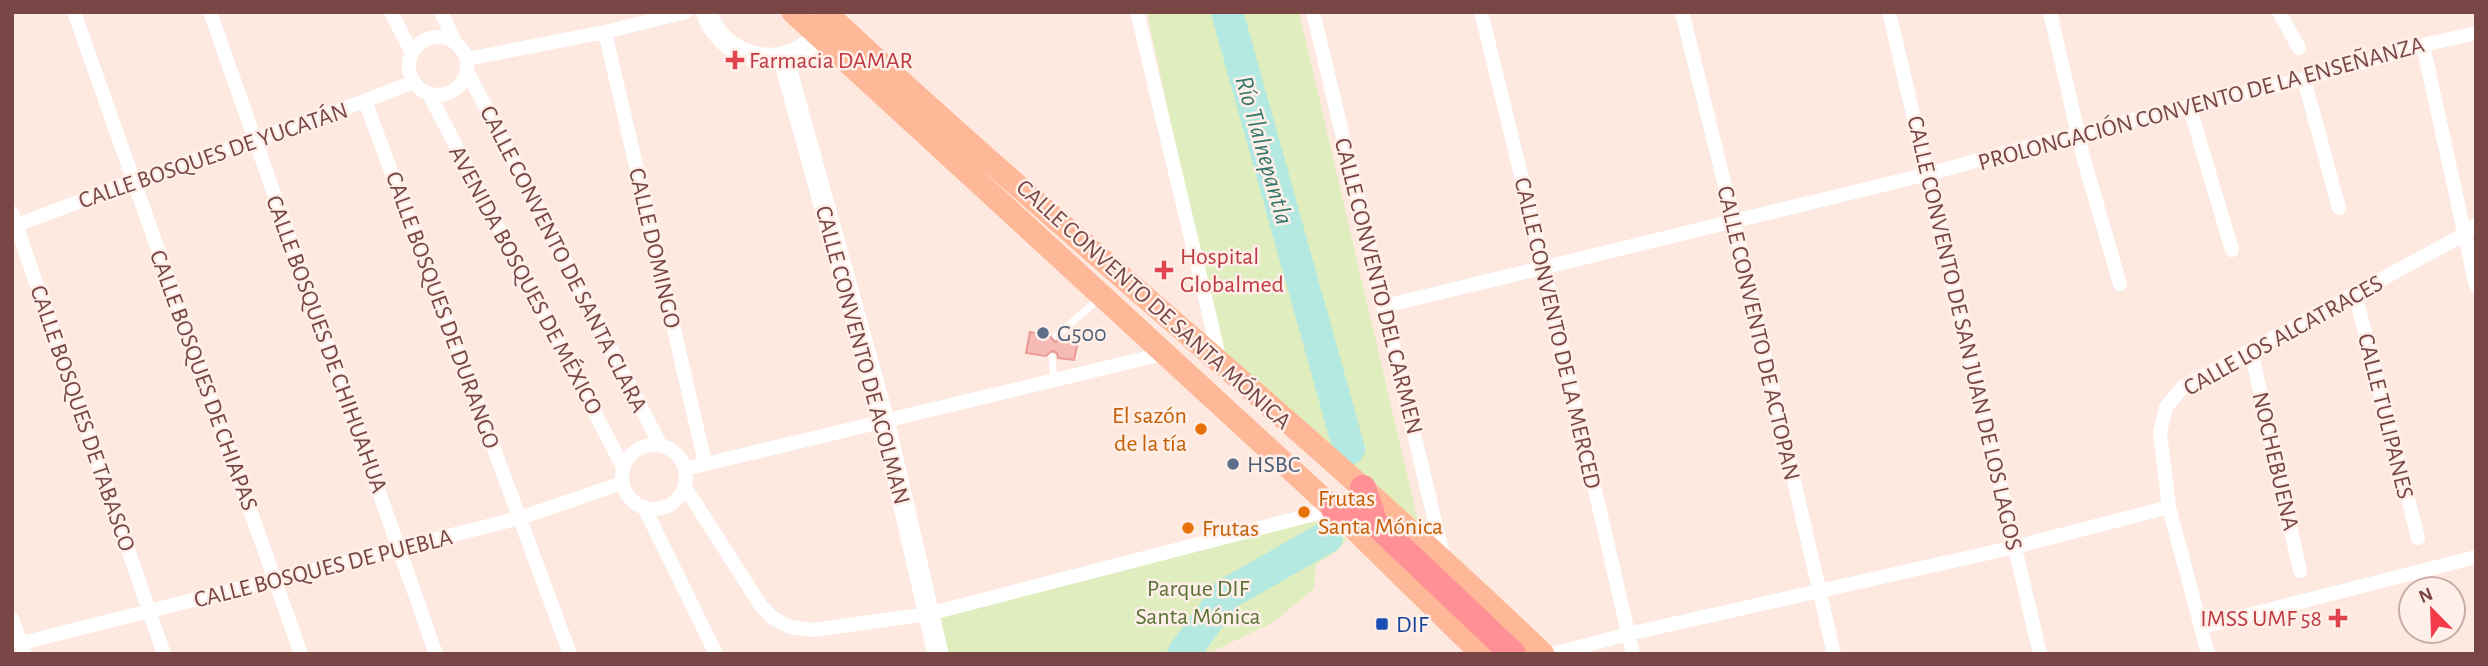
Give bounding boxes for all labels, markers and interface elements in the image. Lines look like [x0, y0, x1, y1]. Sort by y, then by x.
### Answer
street label: PROLONGACIÓN CONVENTO DE LA ENSEÑANZA [1975, 31, 2427, 175]
place label: Farmacia DAMAR [749, 49, 913, 73]
marker: Farmacia DAMAR [727, 52, 743, 68]
water label: Río Tlalnepantla [1230, 73, 1298, 228]
street label: CALLE BOSQUES DE YUCATÁN [75, 97, 351, 213]
street label: CALLE CONVENTO DE SANTA CLARA [475, 102, 651, 417]
street label: CALLE CONVENTO DE SAN JUAN DE LOS LAGOS [1902, 114, 2026, 553]
street label: CALLE CONVENTO DEL CARMEN [1330, 136, 1426, 437]
street label: AVENIDA BOSQUES DE MÉXICO [444, 141, 608, 419]
street label: CALLE DOMINGO [624, 166, 684, 331]
street label: CALLE BOSQUES DE DURANGO [381, 169, 503, 452]
street label: CALLE CONVENTO DE SANTA MÓNICA [1011, 174, 1297, 434]
street label: CALLE CONVENTO DE LA MERCED [1509, 175, 1605, 491]
street label: CALLE CONVENTO DE ACTOPAN [1712, 184, 1804, 483]
street label: CALLE BOSQUES DE CHIHUAHUA [261, 192, 391, 496]
street label: CALLE CONVENTO DE ACOLMAN [811, 203, 914, 507]
place label: Hospital Globalmed [1180, 245, 1284, 297]
street label: CALLE BOSQUES DE CHIAPAS [145, 247, 261, 514]
marker: Hospital Globalmed [1154, 260, 1174, 280]
street label: CALLE LOS ALCATRACES [2180, 271, 2387, 401]
street label: CALLE BOSQUES DE TABASCO [25, 282, 139, 554]
place label: G500 [1057, 322, 1107, 346]
marker: G500 [1035, 325, 1051, 341]
street label: CALLE TULIPANES [2353, 331, 2417, 501]
street label: NOCHEBUENA [2247, 390, 2303, 533]
place label: El sazón de la tía [1112, 404, 1187, 456]
marker: El sazón de la tía [1193, 421, 1209, 437]
place label: HSBC [1247, 453, 1300, 477]
marker: HSBC [1225, 456, 1241, 472]
place label: Frutas Santa Mónica [1318, 487, 1443, 539]
marker: Frutas Santa Mónica [1296, 504, 1312, 520]
place label: Frutas [1202, 517, 1259, 541]
marker: Frutas [1180, 520, 1196, 536]
street label: CALLE BOSQUES DE PUEBLA [192, 525, 455, 613]
north arrow [2397, 575, 2467, 645]
park label: Parque DIF Santa Mónica [1135, 577, 1261, 629]
text: N [2416, 584, 2436, 607]
place label: IMSS UMF 58 [2200, 607, 2322, 631]
marker: IMSS UMF 58 [2328, 608, 2348, 628]
place label: DIF [1396, 613, 1429, 637]
marker: DIF [1374, 616, 1390, 632]

